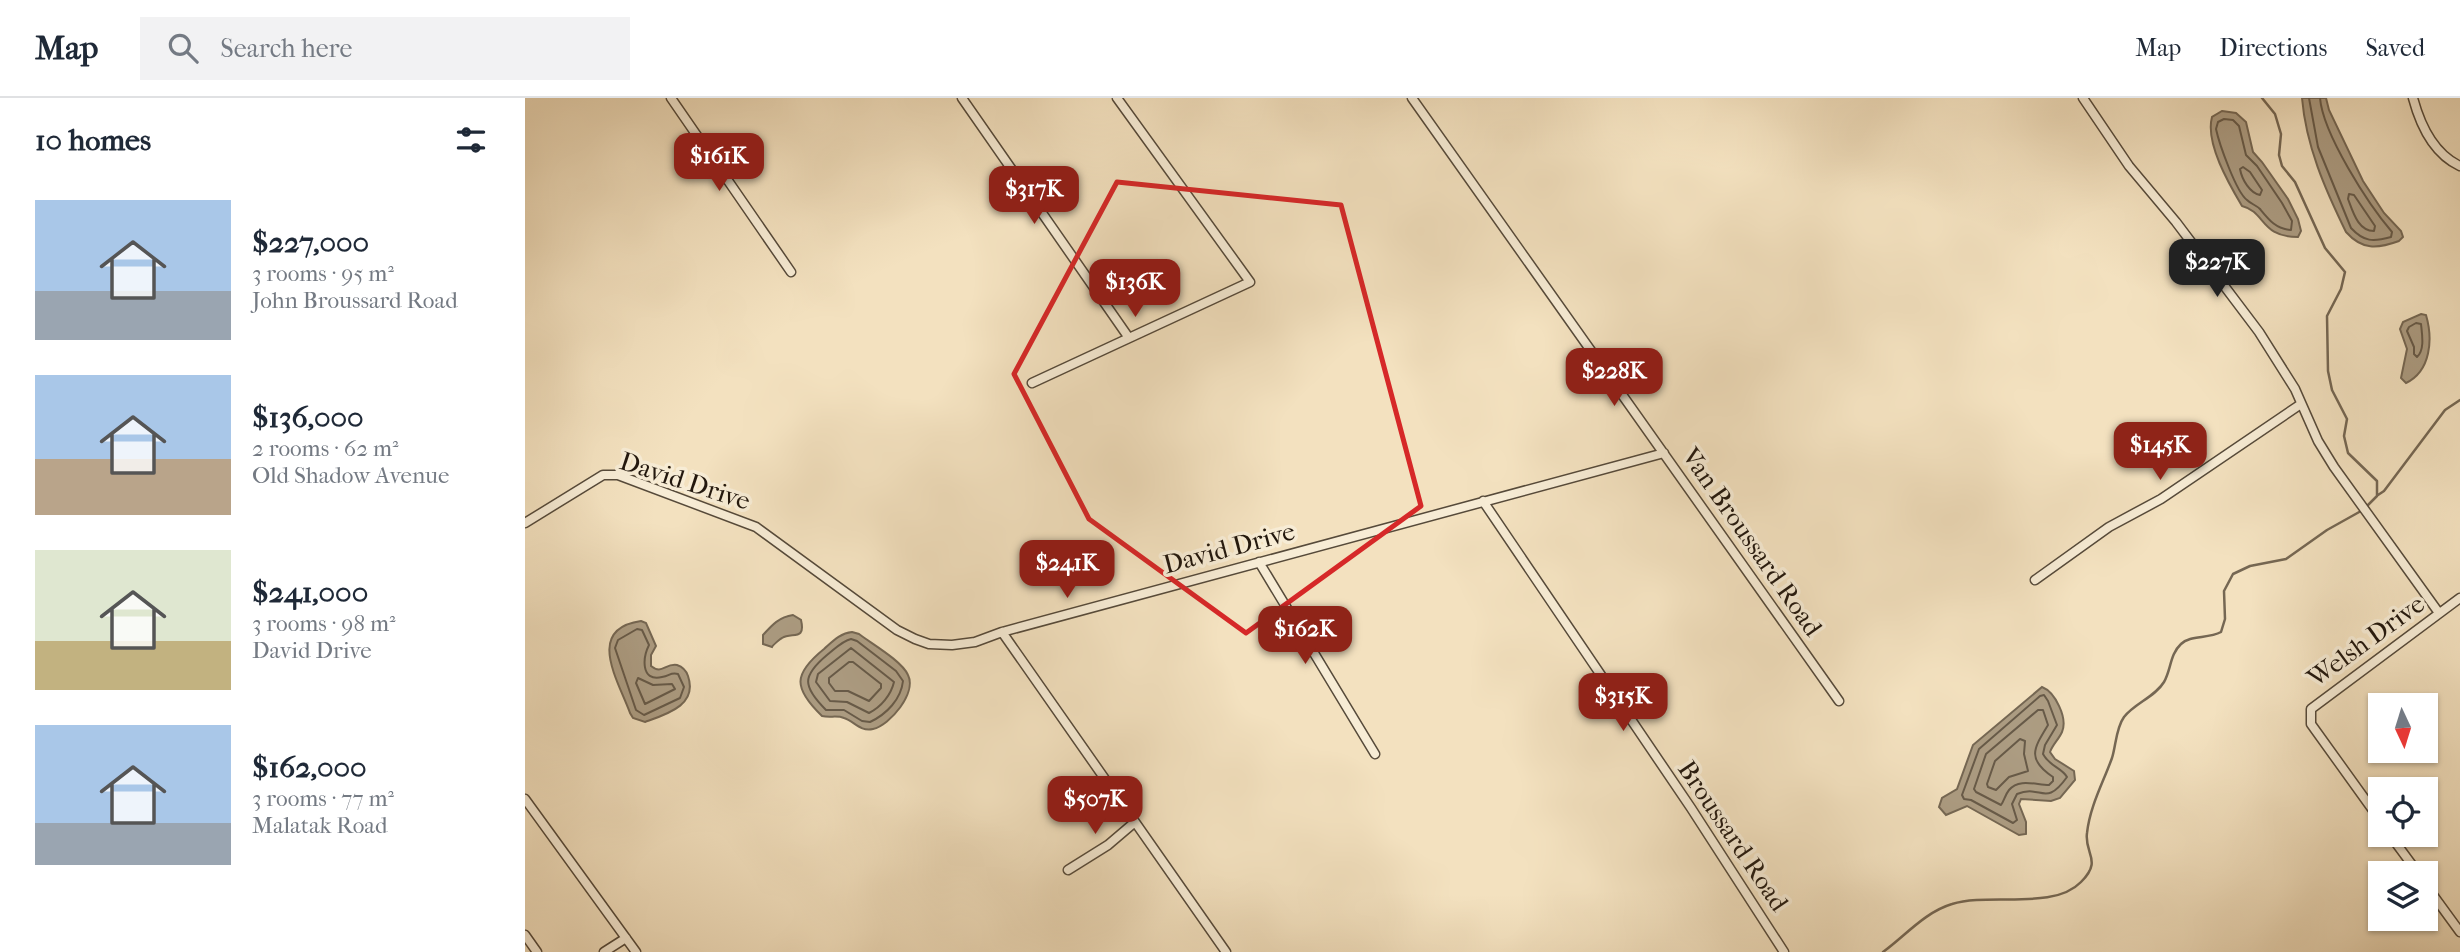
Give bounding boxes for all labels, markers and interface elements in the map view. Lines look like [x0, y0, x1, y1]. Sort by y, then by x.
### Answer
search box [140, 17, 630, 80]
text: Map [35, 29, 98, 68]
icon: search [164, 29, 202, 67]
text: Search here [220, 33, 352, 64]
text: Map [2135, 34, 2181, 62]
text: Directions [2219, 34, 2327, 62]
text: Saved [2365, 34, 2425, 62]
icon: filters [452, 121, 490, 159]
text: 10 homes [35, 123, 151, 158]
pin: $161K [670, 134, 768, 193]
text: $161K [690, 142, 748, 169]
pin: $317K [985, 166, 1083, 226]
text: $317K [1005, 175, 1063, 202]
text: $227,000 [252, 225, 369, 260]
icon: home [91, 228, 175, 312]
pin: $227K [2168, 240, 2266, 299]
text: $227K [2185, 248, 2249, 275]
text: 3 rooms · 95 m² [252, 260, 394, 287]
pin: $136K [1086, 260, 1184, 319]
text: $136K [1105, 268, 1165, 295]
text: John Broussard Road [252, 287, 458, 314]
pin: $228K [1565, 348, 1663, 408]
text: $228K [1582, 357, 1646, 384]
text: $136,000 [252, 400, 364, 435]
icon: home [91, 403, 175, 487]
pin: $145K [2111, 422, 2209, 482]
text: $145K [2130, 431, 2190, 458]
text: 2 rooms · 62 m² [252, 435, 399, 462]
street label: Van Broussard Road [1675, 441, 1829, 643]
street label: David Drive [616, 445, 754, 517]
text: Old Shadow Avenue [252, 462, 449, 489]
street label: David Drive [1160, 515, 1298, 580]
pin: $241K [1018, 540, 1116, 600]
text: $241K [1036, 549, 1099, 576]
text: $241,000 [252, 575, 368, 610]
icon: home [91, 578, 175, 662]
street label: Welsh Drive [2301, 588, 2431, 694]
pin: $162K [1256, 606, 1354, 666]
text: 3 rooms · 98 m² [252, 610, 396, 637]
text: $162K [1274, 615, 1336, 642]
text: David Drive [252, 637, 372, 664]
pin: $315K [1574, 674, 1672, 733]
text: $315K [1595, 682, 1651, 709]
north arrow [2368, 693, 2438, 763]
map controls [2368, 693, 2438, 931]
text: $162,000 [252, 750, 367, 785]
icon: home [91, 753, 175, 837]
street label: Broussard Road [1671, 755, 1795, 918]
pin: $507K [1046, 776, 1144, 836]
button: locate [2368, 777, 2438, 847]
text: 3 rooms · 77 m² [252, 785, 394, 812]
text: $507K [1063, 785, 1127, 812]
text: Malatak Road [252, 812, 388, 839]
button: layers [2368, 861, 2438, 931]

